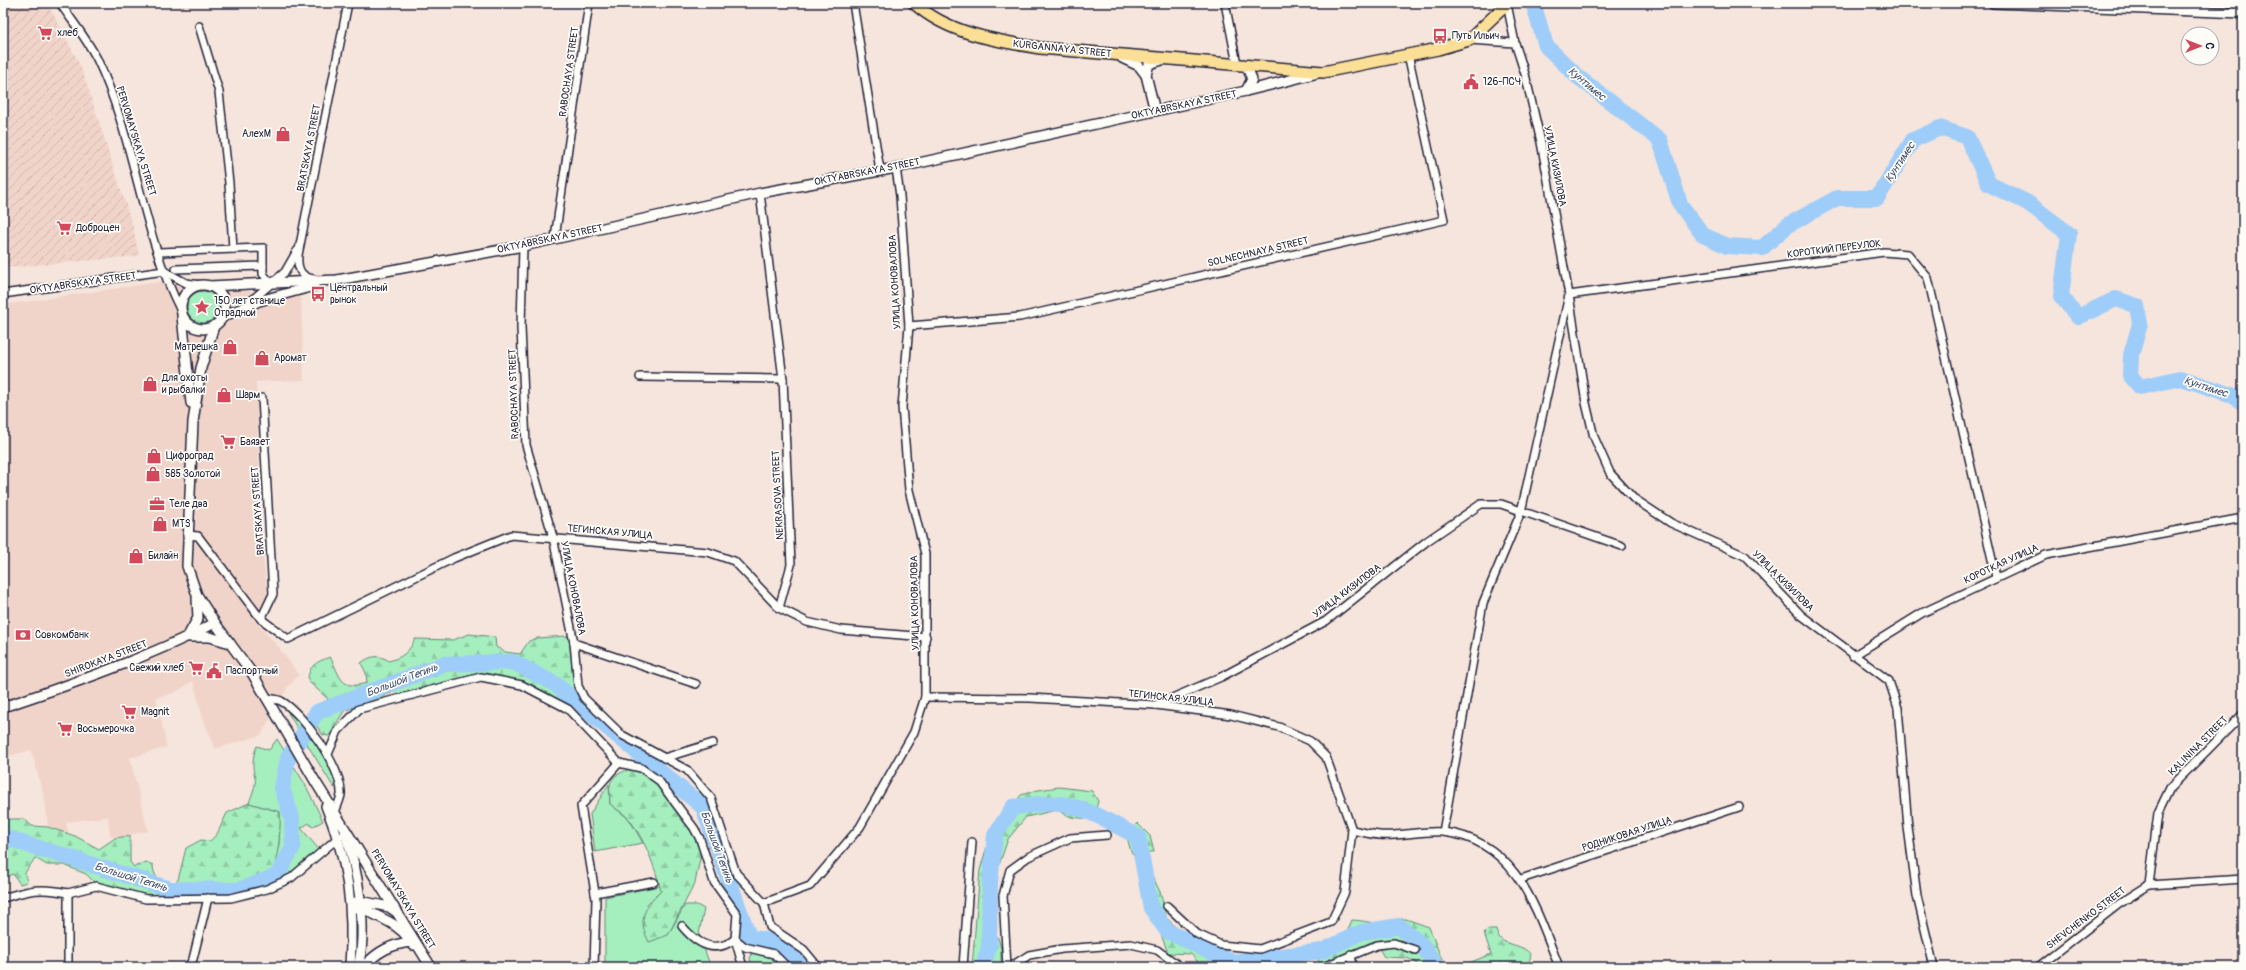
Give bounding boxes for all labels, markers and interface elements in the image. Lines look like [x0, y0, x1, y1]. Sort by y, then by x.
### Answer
supermarket icon: хлеб [36, 24, 54, 42]
street label: RABOCHAYA STREET [557, 26, 581, 118]
north arrow [2180, 26, 2220, 66]
place label: хлеб [57, 27, 78, 39]
bus stop icon: Путь Ильич [1431, 27, 1449, 45]
place label: Путь Ильич [1452, 30, 1499, 42]
street label: KURGANNAYA STREET [1012, 38, 1112, 60]
text: С [2203, 43, 2216, 50]
water label: Кунтимес [1566, 64, 1610, 104]
public building icon: 126-ПСЧ [1462, 73, 1480, 91]
place label: 126-ПСЧ [1483, 76, 1521, 88]
street label: PERVOMAYSKAYA STREET [114, 85, 159, 198]
street label: OKTYABRSKAYA STREET [1130, 88, 1238, 122]
street label: BRATSKAYA STREET [295, 103, 323, 193]
shop icon: АлехМ [274, 125, 292, 143]
street label: УЛИЦА КИЗИЛОВА [1541, 125, 1569, 208]
place label: АлехМ [242, 128, 271, 140]
water label: Кунтимес [1882, 138, 1919, 184]
street label: OKTYABRSKAYA STREET [813, 156, 921, 188]
supermarket icon: Доброцен [55, 219, 73, 237]
place label: Доброцен [75, 222, 119, 234]
street label: OKTYABRSKAYA STREET [496, 222, 604, 256]
street label: УЛИЦА КОНОВАЛОВА [886, 234, 903, 330]
street label: SOLNECHNAYA STREET [1206, 234, 1310, 269]
street label: КОРОТКИЙ ПЕРЕУЛОК [1786, 236, 1882, 261]
street label: OKTYABRSKAYA STREET [29, 270, 137, 296]
place label: Центральный рынок [330, 282, 388, 306]
bus stop icon: Центральный рынок [309, 285, 327, 303]
place label: 150 лет станице Отрадной [214, 295, 285, 319]
place icon: 150 лет станице Отрадной [193, 298, 211, 316]
shop icon: Матрешка [221, 338, 239, 356]
place label: Матрешка [175, 341, 218, 353]
street label: RABOCHAYA STREET [506, 348, 522, 439]
shop icon: Аромат [253, 349, 271, 367]
place label: Аромат [274, 352, 307, 364]
place label: Для охоты и рыбалки [161, 372, 207, 396]
water label: Кунтимес [2183, 374, 2231, 401]
shop icon: Для охоты и рыбалки [141, 375, 159, 393]
shop icon: Шарм [215, 386, 233, 404]
place label: Шарм [236, 389, 261, 401]
supermarket icon: Баязет [219, 433, 237, 451]
place label: Баязет [240, 436, 270, 448]
shop icon: Цифроград [145, 447, 163, 465]
place label: Цифроград [166, 450, 213, 462]
street label: NEKRASOVA STREET [770, 450, 786, 540]
shop icon: 585 Золотой [144, 465, 162, 483]
street label: BRATSKAYA STREET [249, 466, 267, 556]
place label: 585 Золотой [165, 468, 220, 480]
office icon: Теле два [148, 495, 166, 513]
place label: Теле два [169, 498, 208, 510]
shop icon: MTS [151, 515, 169, 533]
place label: MTS [172, 518, 191, 530]
street label: ТЕГИНСКАЯ УЛИЦА [567, 522, 654, 542]
street label: УЛИЦА КОНОВАЛОВА [558, 540, 588, 636]
street label: КОРОТКАЯ УЛИЦА [1962, 541, 2041, 587]
shop icon: Билайн [127, 547, 145, 565]
street label: УЛИЦА КИЗИЛОВА [1750, 548, 1817, 615]
place label: Билайн [148, 550, 178, 562]
street label: УЛИЦА КОНОВАЛОВА [908, 555, 922, 651]
street label: УЛИЦА КИЗИЛОВА [1311, 561, 1384, 620]
bank icon: Совкомбанк [14, 626, 32, 644]
place label: Совкомбанк [35, 629, 89, 641]
street label: SHIROKAYA STREET [63, 638, 149, 680]
supermarket icon: Свежий хлеб [187, 659, 205, 677]
water label: Большой Тегинь [364, 660, 440, 700]
place label: Свежий хлеб [129, 662, 184, 674]
public building icon: Паспортный [205, 662, 223, 680]
place label: Паспортный [226, 665, 278, 677]
street label: ТЕГИНСКАЯ УЛИЦА [1128, 688, 1215, 709]
supermarket icon: Magnit [120, 703, 138, 721]
place label: Magnit [141, 706, 170, 718]
street label: KALININA STREET [2166, 713, 2231, 778]
supermarket icon: Восьмерочка [56, 720, 74, 738]
place label: Восьмерочка [77, 723, 135, 735]
water label: Большой Тегинь [698, 809, 736, 886]
street label: РОДНИКОВАЯ УЛИЦА [1581, 814, 1674, 854]
street label: PERVOMAYSKAYA STREET [368, 847, 438, 951]
water label: Большой Тегинь [93, 860, 170, 895]
street label: SHEVCHENKO STREET [2044, 884, 2128, 952]

